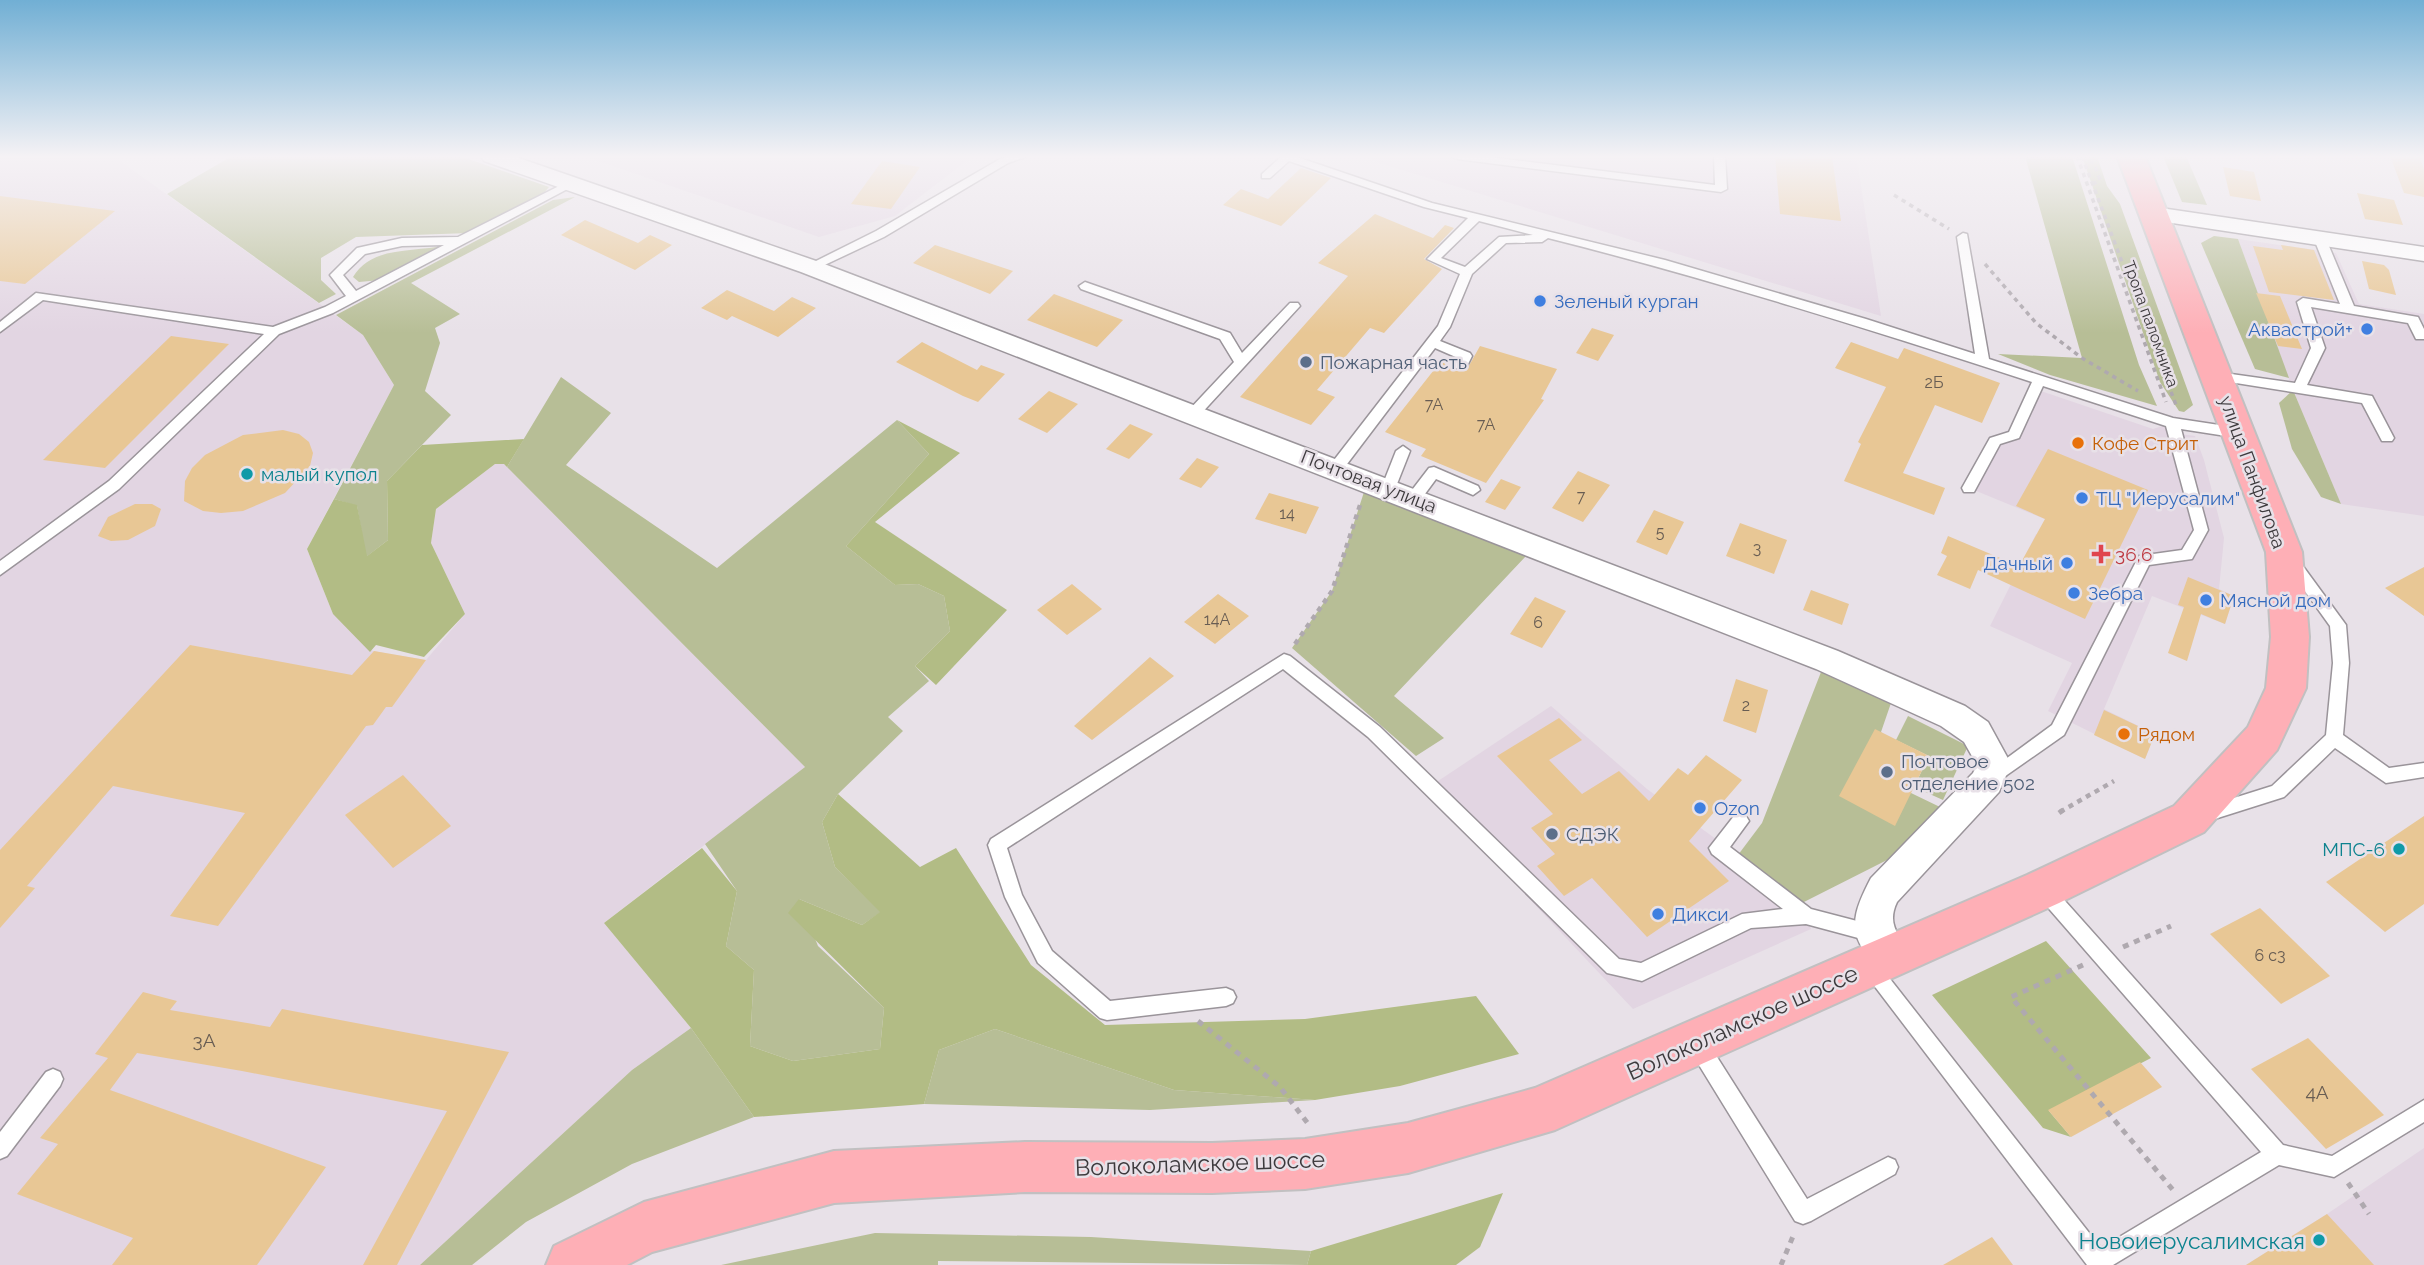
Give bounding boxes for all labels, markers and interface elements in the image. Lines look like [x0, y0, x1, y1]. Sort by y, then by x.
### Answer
street label: Тропа паломника [2119, 258, 2183, 390]
place label: Зеленый курган [1554, 290, 1699, 312]
marker: Зеленый курган [1532, 293, 1548, 309]
place label: Аквастрой+ [2248, 318, 2353, 340]
marker: Аквастрой+ [2359, 321, 2375, 337]
place label: Пожарная часть [1320, 351, 1467, 373]
marker: Пожарная часть [1298, 354, 1314, 370]
house number: 2Б [1925, 373, 1943, 392]
street label: улица Панфилова [2215, 393, 2291, 551]
house number: 7А [1425, 395, 1444, 414]
house number: 7А [1477, 415, 1496, 434]
place label: Кофе Стрит [2092, 432, 2198, 454]
marker: Кофе Стрит [2070, 435, 2086, 451]
street label: Почтовая улица [1298, 445, 1440, 517]
place label: малый купол [261, 463, 378, 485]
marker: малый купол [239, 466, 255, 482]
house number: 7 [1577, 487, 1586, 506]
place label: ТЦ "Иерусалим" [2096, 487, 2240, 509]
marker: ТЦ "Иерусалим" [2074, 490, 2090, 506]
house number: 14 [1279, 504, 1295, 523]
house number: 5 [1656, 523, 1665, 542]
house number: 3 [1753, 539, 1761, 558]
place label: 36,6 [2115, 543, 2152, 565]
marker: 36,6 [2093, 546, 2109, 562]
place label: Дачный [1983, 552, 2053, 574]
marker: Дачный [2059, 555, 2075, 571]
place label: Зебра [2088, 582, 2143, 604]
marker: Зебра [2066, 585, 2082, 601]
place label: Мясной дом [2220, 589, 2331, 611]
marker: Мясной дом [2198, 592, 2214, 608]
house number: 14А [1204, 610, 1230, 629]
house number: 6 [1533, 613, 1543, 632]
house number: 2 [1742, 696, 1750, 715]
place label: Рядом [2138, 723, 2195, 745]
marker: Рядом [2116, 726, 2132, 742]
place label: Почтовое отделение 502 [1901, 750, 2035, 794]
marker: Почтовое отделение 502 [1879, 764, 1895, 780]
place label: Ozon [1714, 797, 1760, 819]
marker: Ozon [1692, 800, 1708, 816]
place label: СДЭК [1566, 823, 1619, 845]
marker: СДЭК [1544, 826, 1560, 842]
place label: МПС-6 [2322, 838, 2385, 860]
marker: МПС-6 [2391, 841, 2407, 857]
place label: Дикси [1672, 903, 1729, 925]
marker: Дикси [1650, 906, 1666, 922]
house number: 6 с3 [2254, 946, 2286, 965]
street label: Волоколамское шоссе [1622, 959, 1862, 1085]
house number: 3А [193, 1029, 216, 1051]
house number: 4А [2305, 1081, 2329, 1103]
street label: Волоколамское шоссе [1075, 1145, 1325, 1181]
place label: Новоиерусалимская [2079, 1227, 2305, 1254]
marker: Новоиерусалимская [2311, 1232, 2327, 1248]

